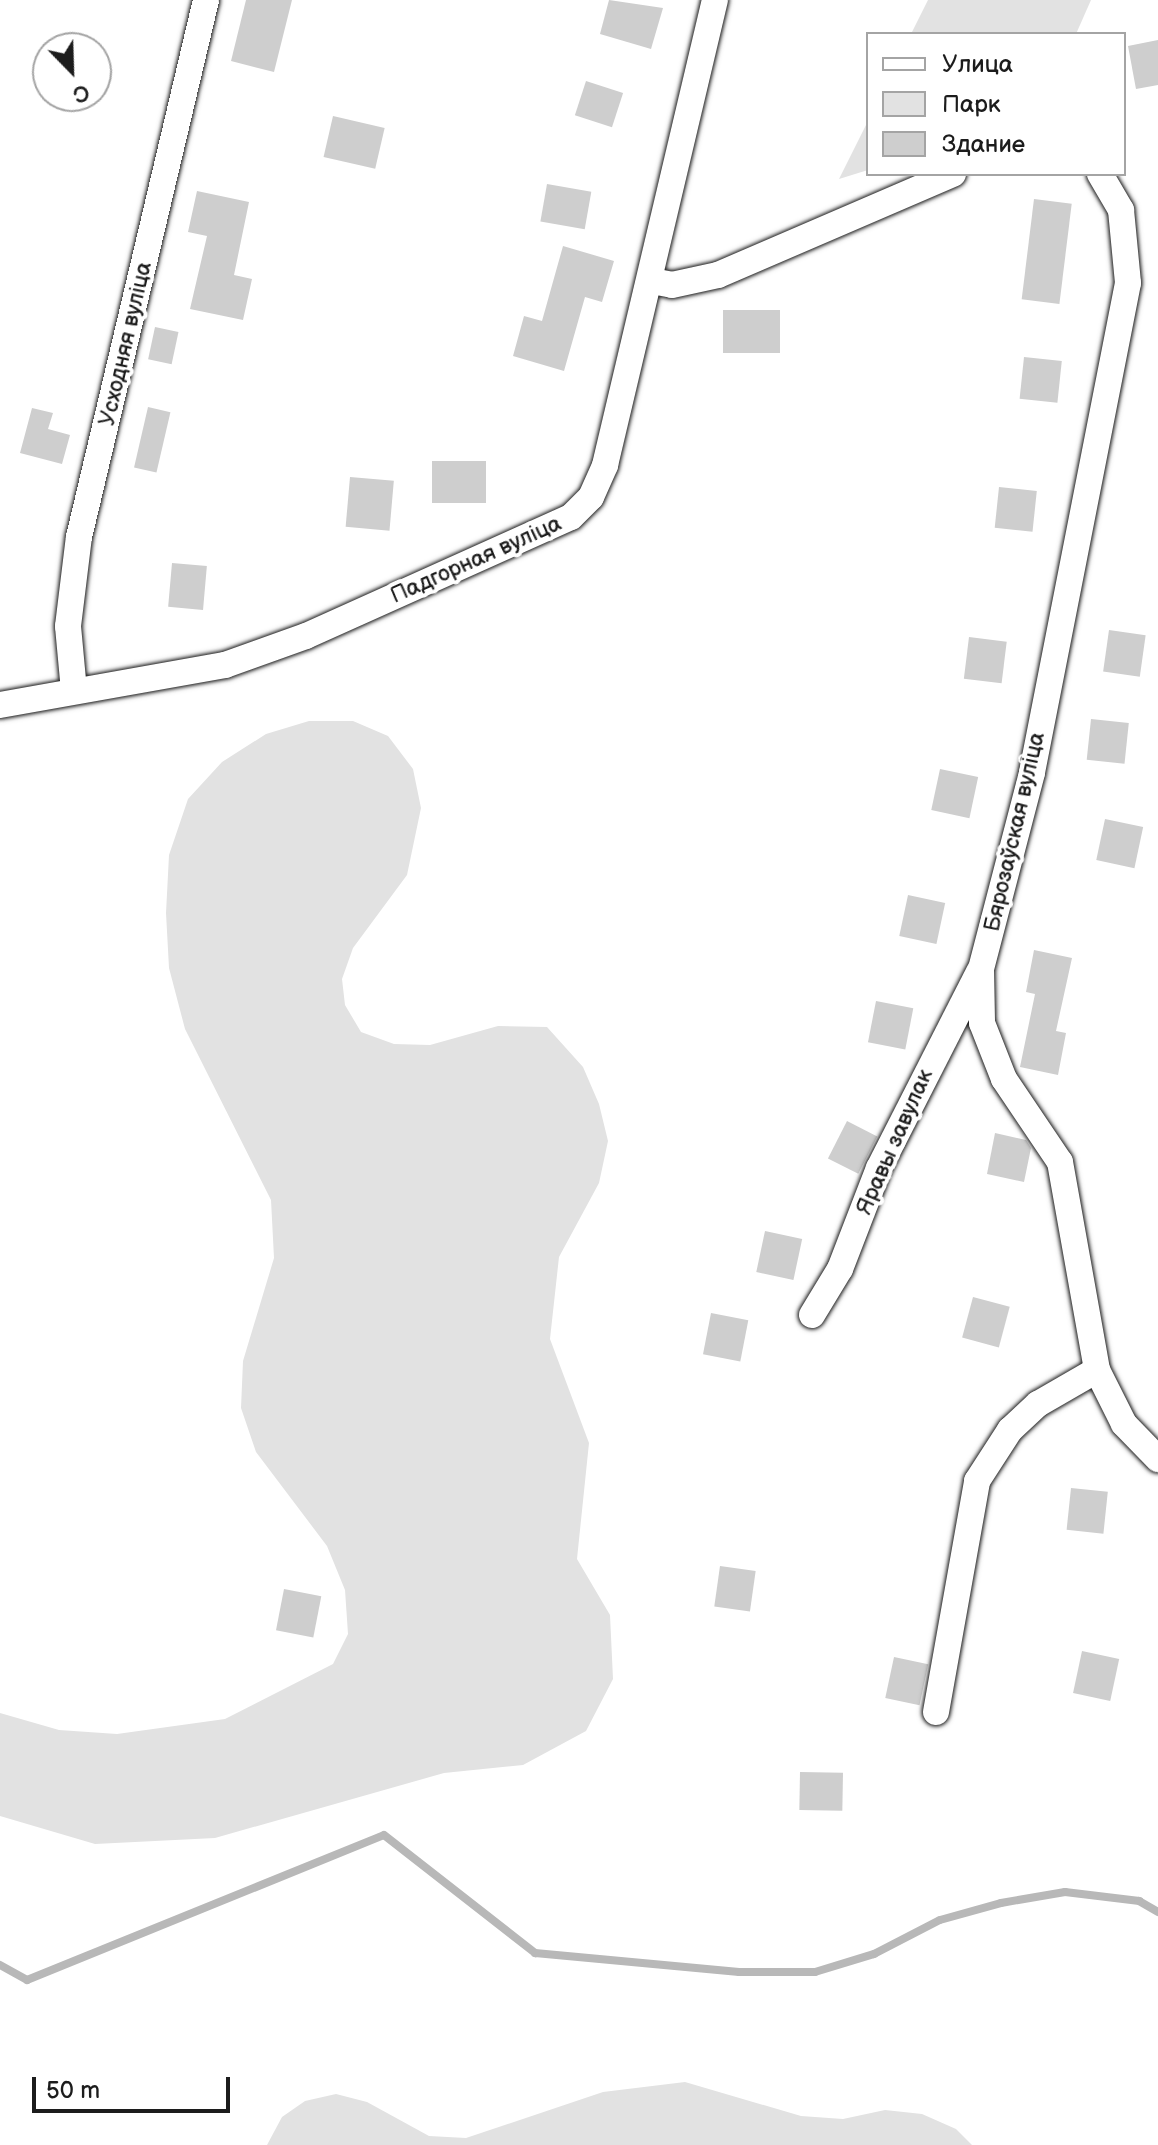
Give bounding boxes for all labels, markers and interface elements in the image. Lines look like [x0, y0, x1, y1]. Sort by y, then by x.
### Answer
north arrow [32, 32, 112, 112]
legend [866, 32, 1126, 176]
text: Улица [942, 50, 1013, 79]
text: С [68, 77, 93, 108]
text: Парк [942, 90, 1000, 119]
text: Здание [942, 130, 1025, 159]
street label: Усходняя вуліца [94, 259, 158, 429]
street label: Падгорная вуліца [387, 511, 565, 609]
street label: Бярозаўская вуліца [979, 730, 1051, 934]
street label: Яравы завулак [851, 1065, 939, 1219]
scale bar [36, 2061, 234, 2111]
text: 50 m [46, 2076, 100, 2105]

